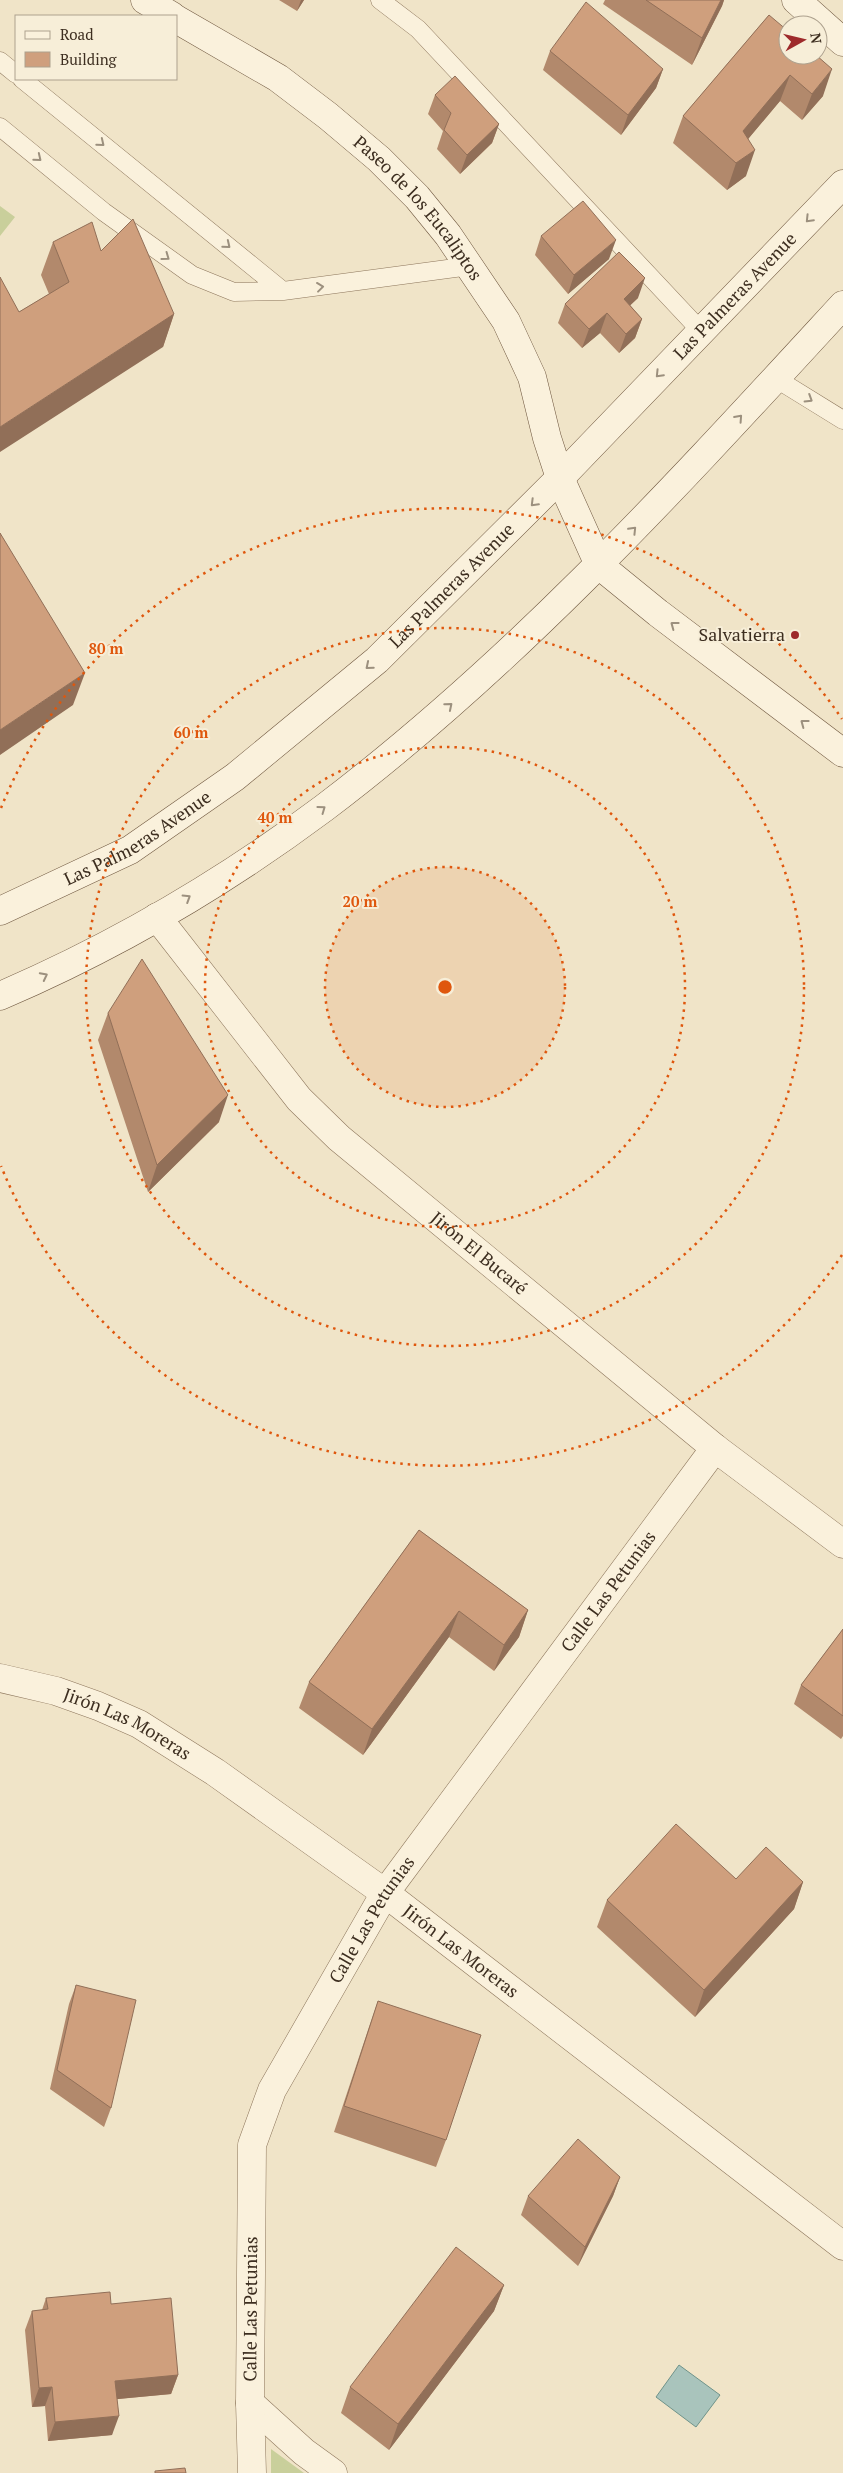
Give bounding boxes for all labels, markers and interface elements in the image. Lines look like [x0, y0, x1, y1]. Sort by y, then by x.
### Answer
legend [15, 15, 178, 80]
north arrow [778, 15, 828, 65]
text: Road [60, 24, 93, 44]
text: N [806, 32, 827, 45]
text: Building [60, 49, 118, 69]
street label: Paseo de los Eucaliptos [349, 130, 488, 285]
one-way arrow [95, 137, 104, 145]
one-way arrow [32, 152, 41, 161]
one-way arrow [806, 214, 815, 223]
street label: Las Palmeras Avenue [667, 227, 801, 364]
one-way arrow [221, 240, 230, 248]
one-way arrow [160, 251, 170, 260]
one-way arrow [316, 282, 324, 293]
one-way arrow [656, 368, 665, 377]
one-way arrow [804, 393, 813, 403]
one-way arrow [733, 415, 742, 424]
one-way arrow [531, 497, 540, 506]
street label: Las Palmeras Avenue [383, 517, 519, 653]
one-way arrow [627, 527, 636, 536]
place label: Salvatierra [699, 622, 785, 646]
one-way arrow [671, 623, 680, 631]
marker: Salvatierra [789, 629, 801, 641]
text: 80 m [89, 638, 124, 658]
one-way arrow [365, 661, 374, 670]
one-way arrow [443, 703, 452, 712]
one-way arrow [801, 721, 810, 729]
text: 60 m [174, 722, 209, 742]
street label: Las Palmeras Avenue [60, 784, 215, 890]
one-way arrow [316, 806, 325, 814]
text: 40 m [258, 807, 293, 827]
text: 20 m [343, 891, 378, 911]
one-way arrow [182, 895, 191, 905]
one-way arrow [39, 972, 48, 982]
centre of rings [436, 978, 454, 996]
street label: Jirón El Bucaré [426, 1206, 533, 1300]
street label: Calle Las Petunias [555, 1525, 661, 1656]
street label: Jirón Las Moreras [60, 1682, 196, 1765]
street label: Calle Las Petunias [323, 1851, 419, 1987]
street label: Jirón Las Moreras [399, 1898, 524, 2003]
street label: Calle Las Petunias [237, 2236, 262, 2382]

